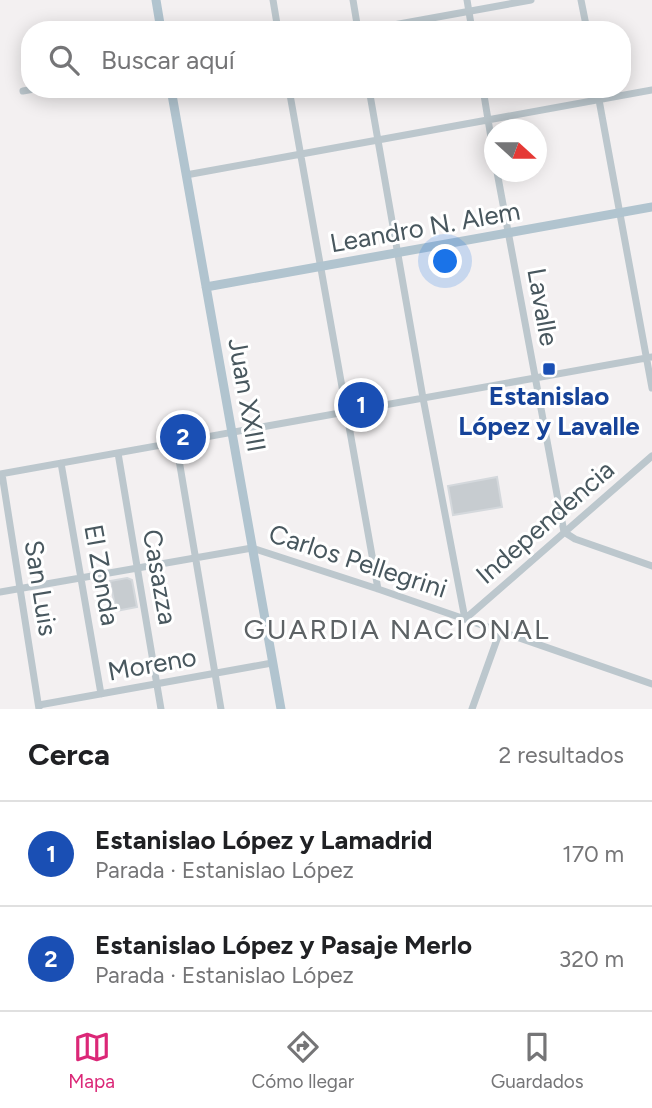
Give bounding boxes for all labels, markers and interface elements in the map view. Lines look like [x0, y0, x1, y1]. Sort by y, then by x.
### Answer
search box [21, 21, 631, 98]
icon: search [45, 41, 83, 79]
text: Buscar aquí [101, 44, 235, 76]
north arrow [484, 119, 547, 182]
street label: Leandro N. Alem [327, 195, 523, 259]
your location [428, 244, 462, 278]
street label: Lavalle [520, 265, 566, 349]
street label: Juan XXIII [221, 336, 273, 454]
marker: Estanislao López y Lavalle [541, 361, 557, 377]
pin: 1 [338, 379, 384, 431]
place label: Estanislao López y Lavalle [458, 380, 640, 442]
pin: 2 [160, 411, 206, 463]
street label: Independencia [469, 453, 621, 591]
street label: Carlos Pellegrini [265, 517, 451, 605]
street label: El Zonda [77, 522, 127, 628]
street label: Casazza [136, 527, 184, 627]
street label: San Luis [18, 538, 64, 638]
district label: GUARDIA NACIONAL [244, 612, 551, 646]
street label: Moreno [105, 640, 199, 688]
text: Cerca [28, 736, 110, 773]
text: 2 resultados [499, 741, 624, 769]
text: Estanislao López y Lamadrid [95, 824, 433, 856]
text: 1 [46, 840, 56, 868]
text: 170 m [562, 840, 624, 868]
text: Parada · Estanislao López [95, 856, 354, 884]
text: Estanislao López y Pasaje Merlo [95, 929, 472, 961]
text: 2 [44, 945, 58, 973]
text: 320 m [559, 945, 624, 973]
text: Parada · Estanislao López [95, 961, 354, 989]
tab: Mapa [68, 1028, 115, 1093]
tab: Cómo llegar [252, 1028, 354, 1093]
tab: Guardados [491, 1028, 584, 1093]

